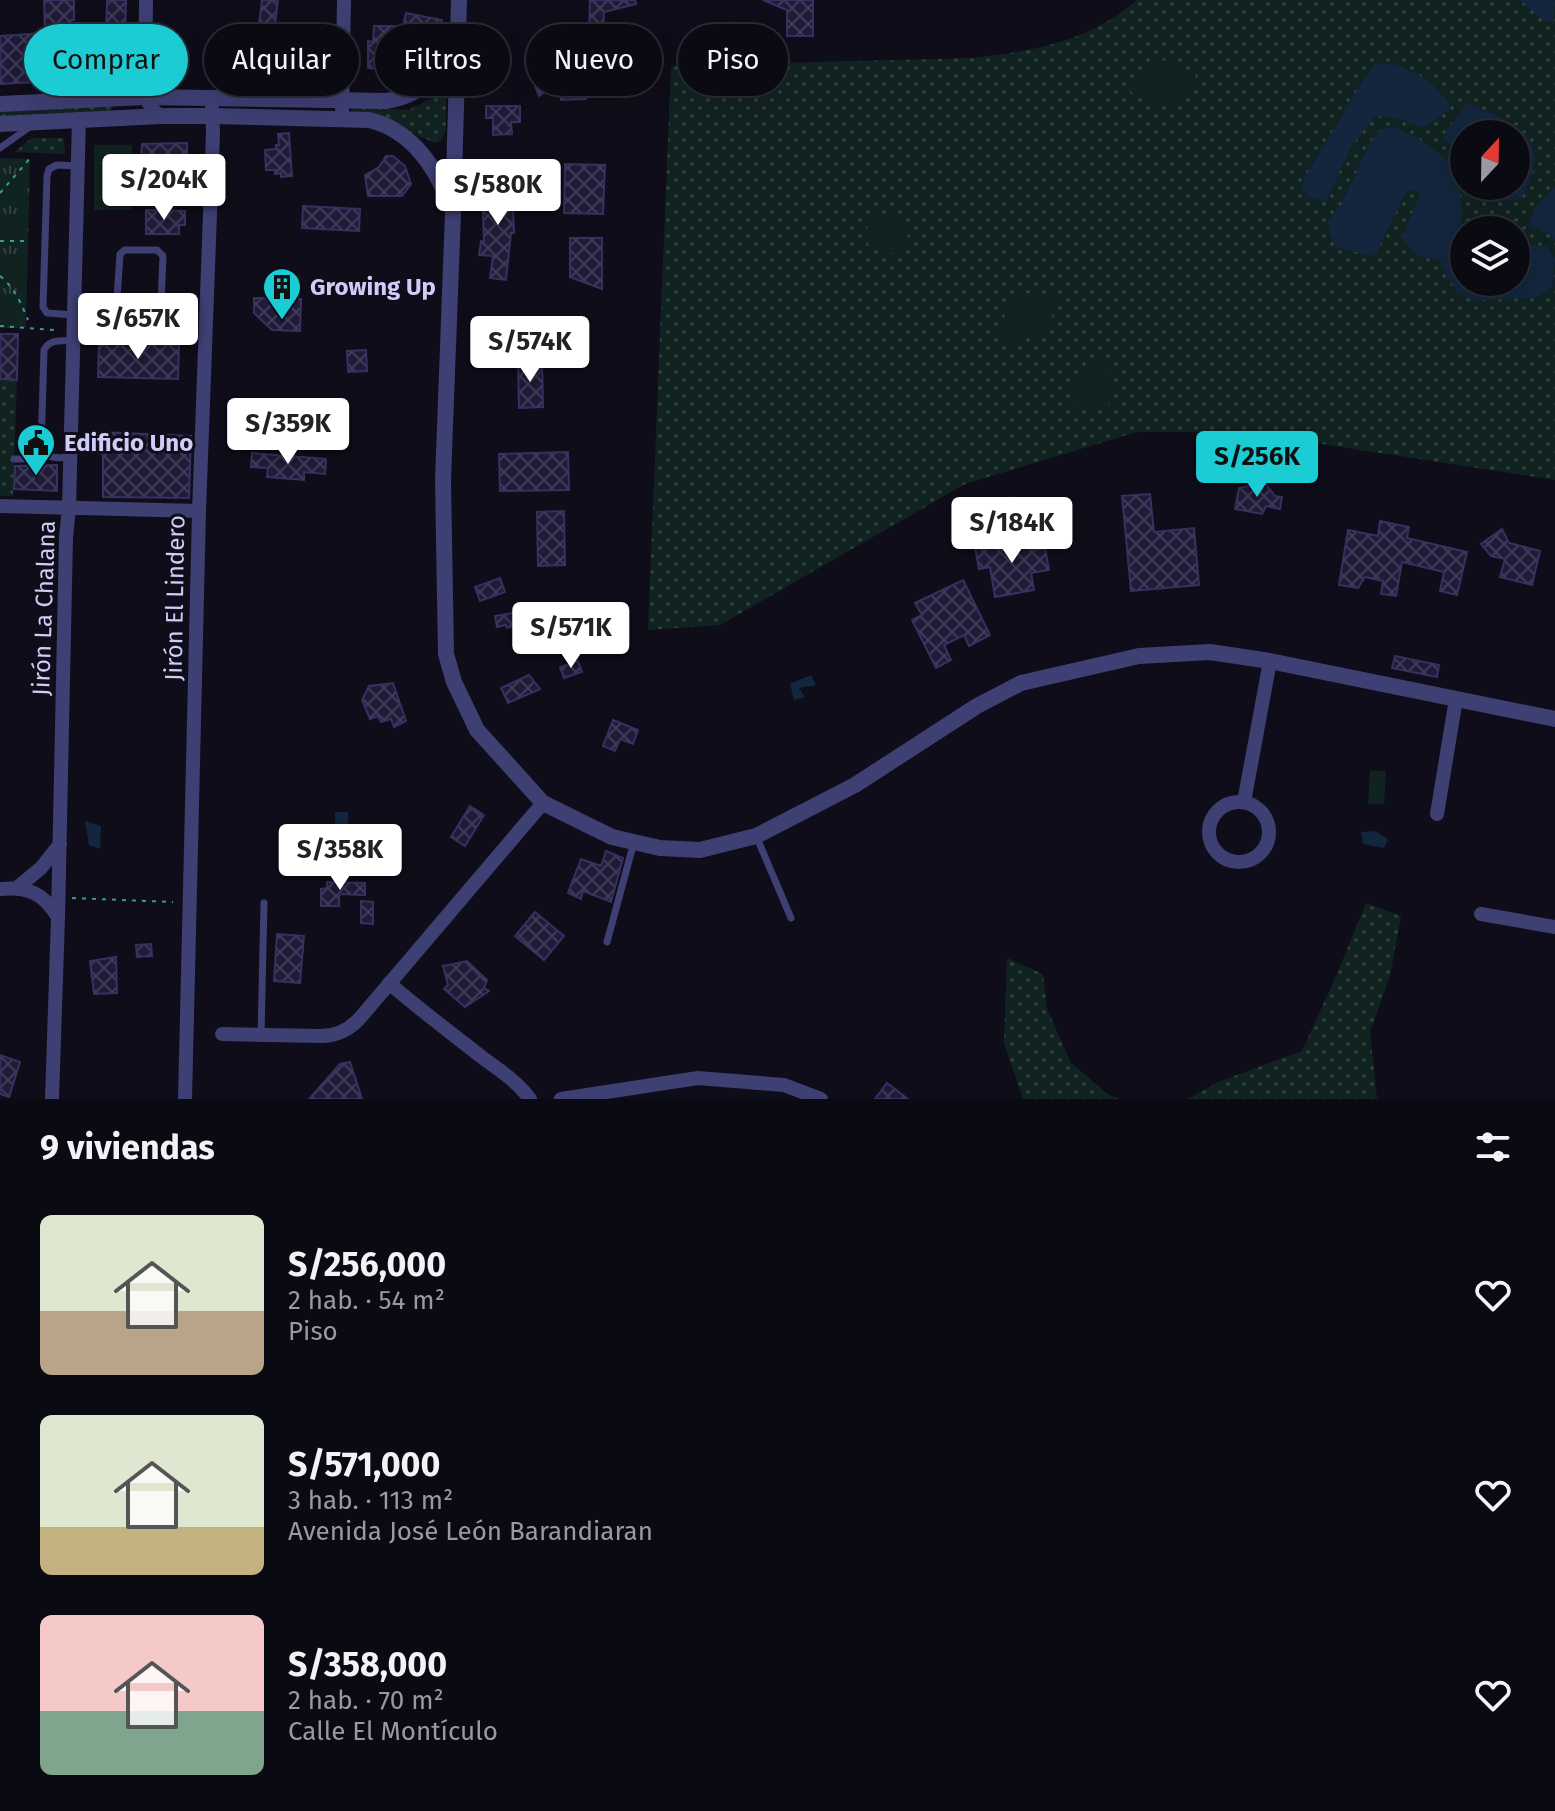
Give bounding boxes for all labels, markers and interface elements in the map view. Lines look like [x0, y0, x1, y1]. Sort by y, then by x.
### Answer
chip: Comprar [24, 24, 188, 96]
chip: Alquilar [204, 24, 359, 96]
chip: Filtros [375, 24, 510, 96]
chip: Nuevo [526, 24, 662, 96]
chip: Piso [678, 24, 788, 96]
north arrow [1450, 120, 1530, 200]
map controls [1450, 120, 1530, 296]
pin: S/204K [99, 154, 229, 222]
pin: S/580K [433, 159, 563, 227]
text: S/204K [120, 164, 208, 195]
text: S/580K [454, 169, 542, 200]
button: layers [1450, 216, 1530, 296]
building icon: Growing Up [261, 266, 303, 321]
place label: Growing Up [310, 273, 436, 301]
pin: S/657K [73, 293, 203, 361]
text: S/657K [96, 303, 180, 334]
pin: S/574K [465, 316, 595, 384]
text: S/574K [488, 326, 572, 357]
pin: S/359K [223, 398, 353, 466]
text: S/359K [245, 408, 331, 439]
public building icon: Edificio Uno [15, 422, 57, 477]
place label: Edificio Uno [64, 429, 193, 457]
pin: S/256K [1192, 431, 1322, 499]
text: S/256K [1214, 441, 1300, 472]
pin: S/184K [947, 497, 1077, 565]
text: S/184K [969, 507, 1055, 538]
street label: Jirón El Lindero [160, 515, 190, 681]
street label: Jirón La Chalana [27, 520, 61, 696]
pin: S/571K [506, 602, 636, 670]
text: S/571K [530, 612, 612, 643]
pin: S/358K [275, 824, 405, 892]
text: S/358K [297, 834, 383, 865]
icon: filters [1471, 1125, 1515, 1169]
text: 9 viviendas [40, 1127, 215, 1168]
text: S/256,000 [288, 1244, 446, 1285]
icon: home [104, 1247, 200, 1343]
icon: heart [1471, 1273, 1515, 1317]
text: 2 hab. · 54 m² [288, 1285, 445, 1316]
text: Piso [288, 1316, 338, 1347]
text: S/571,000 [288, 1444, 440, 1485]
icon: home [104, 1447, 200, 1543]
icon: heart [1471, 1473, 1515, 1517]
text: 3 hab. · 113 m² [288, 1485, 453, 1516]
text: Avenida José León Barandiaran [288, 1516, 653, 1547]
text: S/358,000 [288, 1644, 447, 1685]
icon: home [104, 1647, 200, 1743]
icon: heart [1471, 1673, 1515, 1717]
text: 2 hab. · 70 m² [288, 1685, 444, 1716]
text: Calle El Montículo [288, 1716, 498, 1747]

